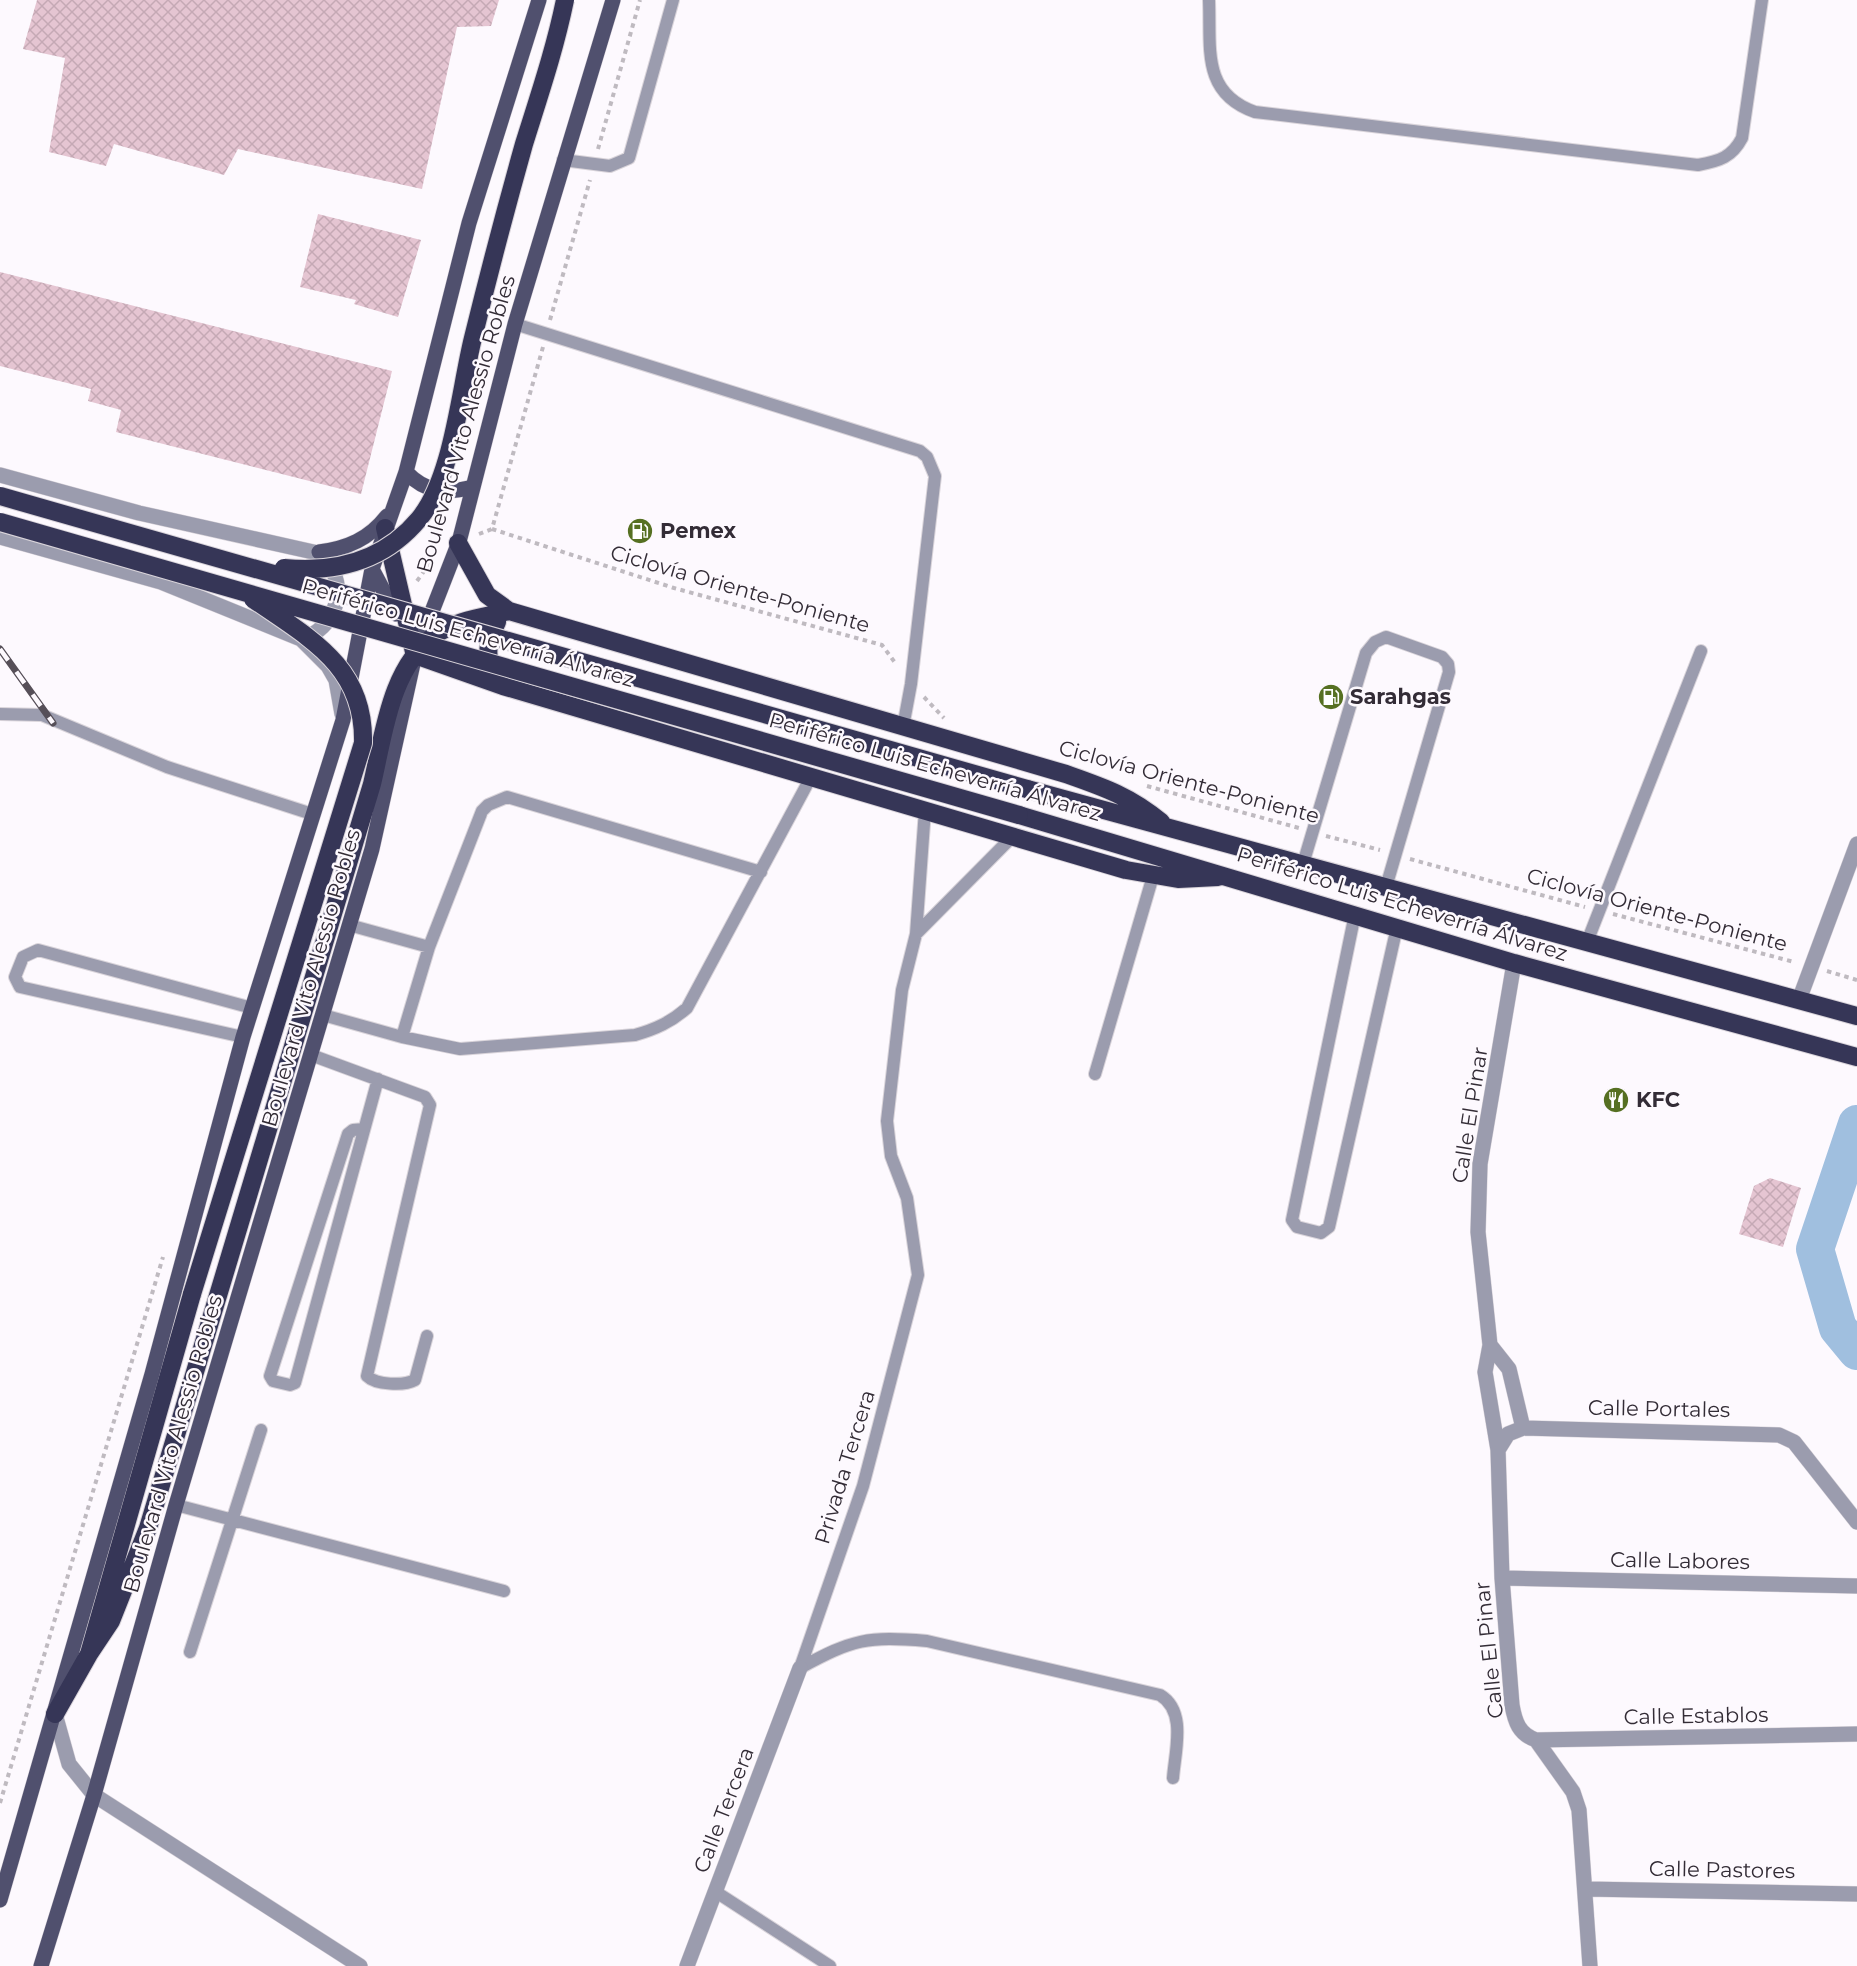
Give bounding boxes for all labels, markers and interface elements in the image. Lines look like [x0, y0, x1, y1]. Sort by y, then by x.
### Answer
street label: Boulevard Vito Alessio Robles [411, 272, 520, 576]
fuel station icon: Pemex [625, 516, 655, 546]
place label: Pemex [660, 518, 736, 543]
street label: Ciclovía Oriente-Poniente [608, 539, 873, 638]
street label: Periférico Luis Echeverría Álvarez [299, 573, 637, 692]
fuel station icon: Sarahgas [1316, 682, 1346, 712]
place label: Sarahgas [1350, 684, 1451, 709]
street label: Periférico Luis Echeverría Álvarez [766, 707, 1104, 826]
street label: Ciclovía Oriente-Poniente [1056, 735, 1322, 828]
street label: Boulevard Vito Alessio Robles [256, 826, 365, 1130]
street label: Periférico Luis Echeverría Álvarez [1234, 841, 1571, 966]
street label: Ciclovía Oriente-Poniente [1524, 863, 1790, 956]
street label: Calle El Pinar [1446, 1045, 1493, 1185]
restaurant icon: KFC [1601, 1085, 1631, 1115]
place label: KFC [1636, 1087, 1680, 1112]
street label: Boulevard Vito Alessio Robles [118, 1292, 227, 1596]
street label: Privada Tercera [809, 1387, 880, 1547]
street label: Calle Portales [1588, 1395, 1730, 1422]
street label: Calle Labores [1610, 1547, 1750, 1574]
street label: Calle El Pinar [1469, 1580, 1508, 1720]
street label: Calle Establos [1624, 1702, 1768, 1729]
street label: Calle Tercera [688, 1743, 759, 1876]
street label: Calle Pastores [1649, 1856, 1795, 1883]

